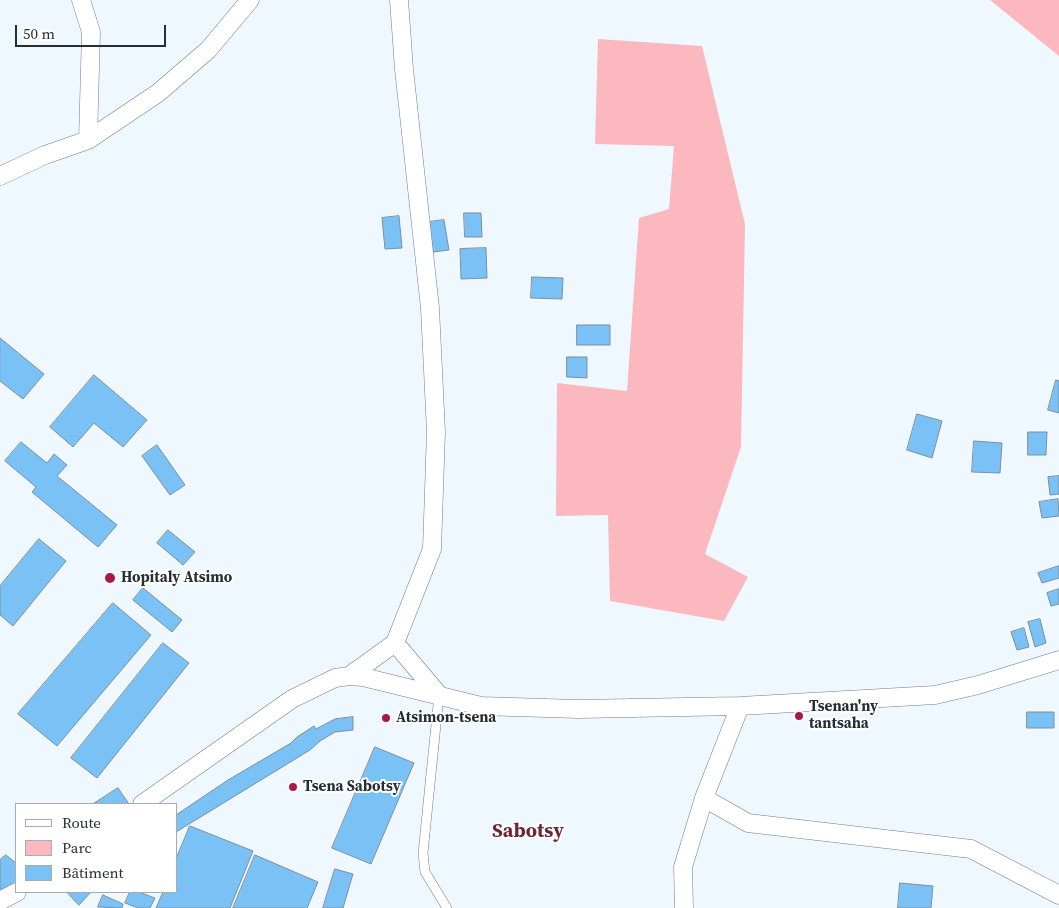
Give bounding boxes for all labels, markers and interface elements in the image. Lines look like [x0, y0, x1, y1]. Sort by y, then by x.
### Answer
scale bar [18, 15, 169, 47]
text: 50 m [23, 23, 55, 44]
place label: Hopitaly Atsimo [121, 569, 232, 587]
marker: Hopitaly Atsimo [103, 571, 117, 585]
place label: Tsenan'ny tantsaha [809, 698, 878, 733]
place label: Atsimon-tsena [396, 709, 496, 727]
marker: Tsenan'ny tantsaha [793, 710, 805, 722]
marker: Atsimon-tsena [380, 712, 392, 724]
place label: Tsena Sabotsy [303, 778, 401, 796]
marker: Tsena Sabotsy [287, 781, 299, 793]
legend [15, 803, 178, 893]
text: Route [62, 812, 101, 833]
district label: Sabotsy [492, 820, 564, 844]
text: Parc [62, 837, 92, 858]
text: Bâtiment [62, 862, 123, 883]

